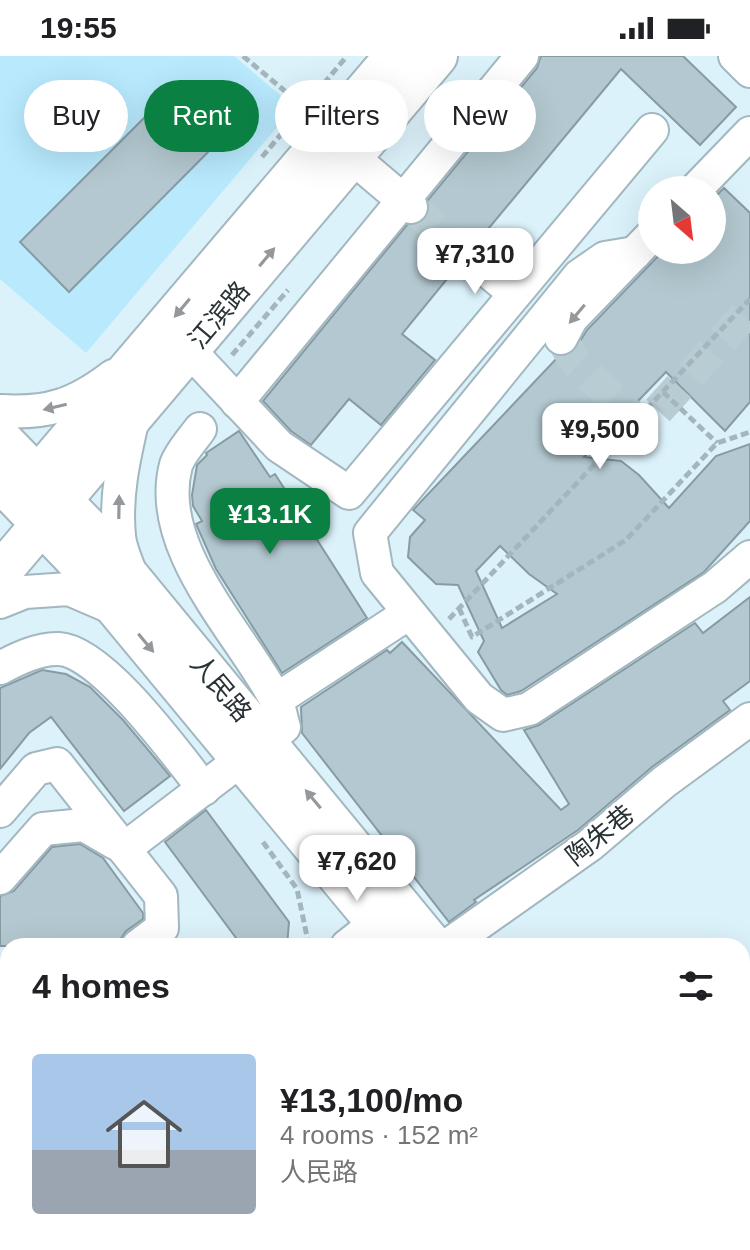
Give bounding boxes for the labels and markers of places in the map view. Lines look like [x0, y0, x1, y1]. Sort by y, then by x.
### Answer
pin: ¥7,310 [410, 228, 540, 296]
pin: ¥9,500 [535, 403, 665, 471]
pin: ¥13.1K [205, 488, 335, 556]
pin: ¥7,620 [292, 835, 422, 903]

